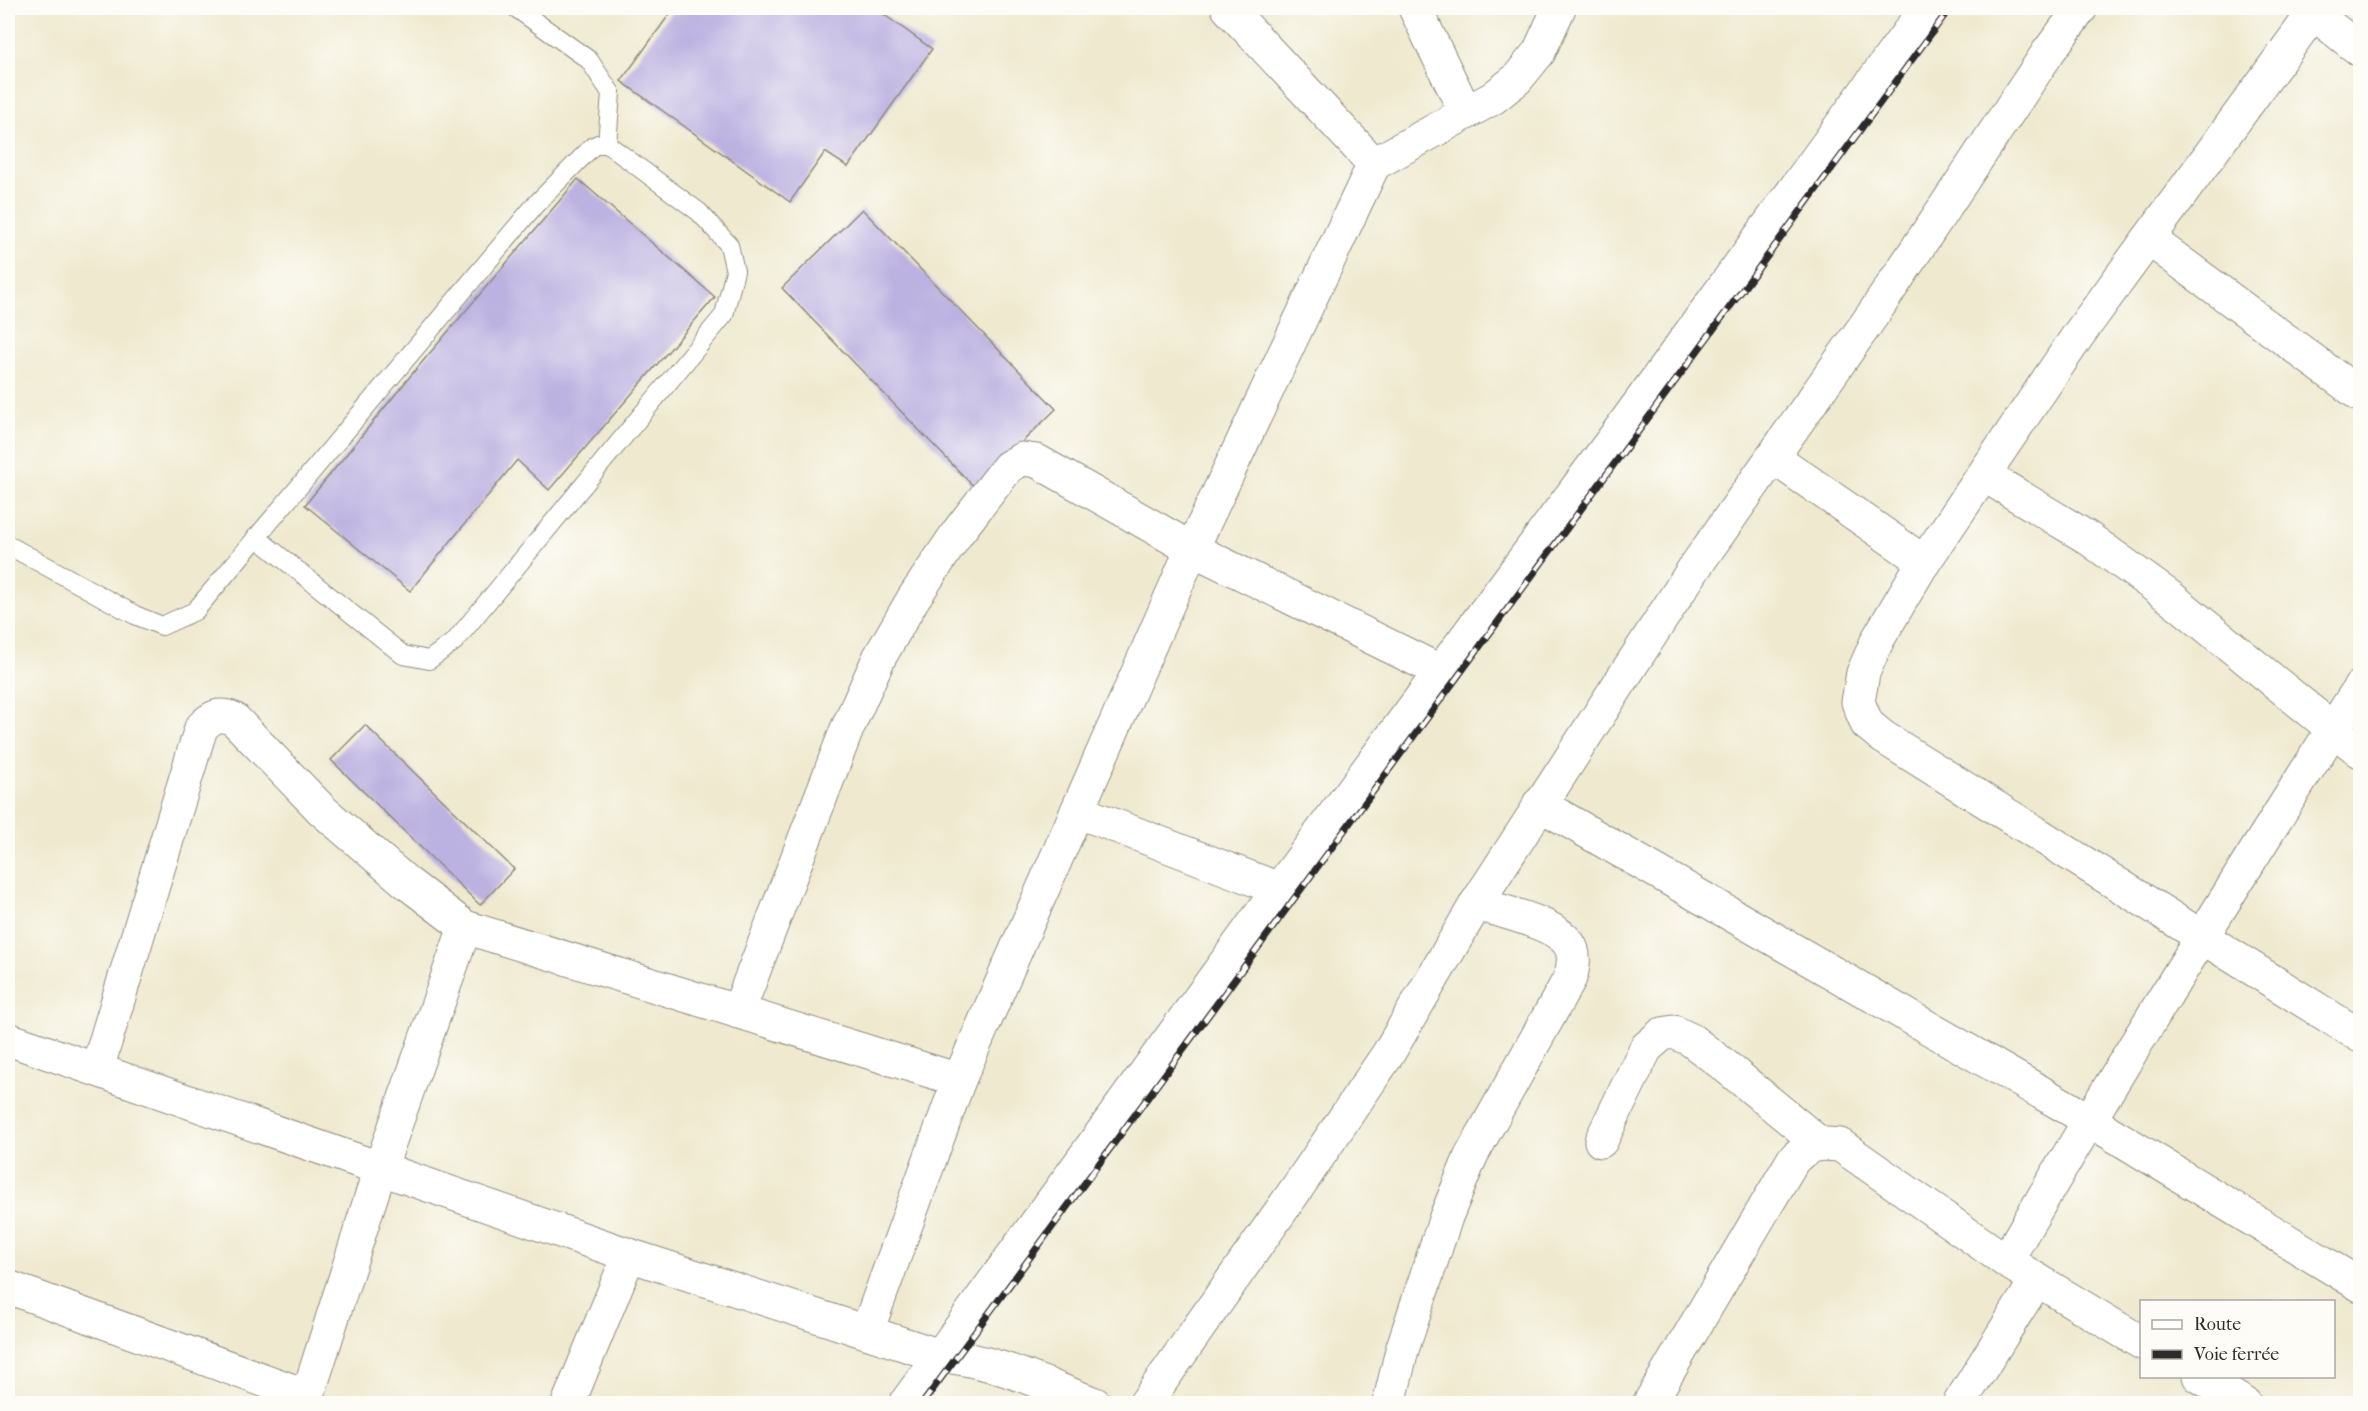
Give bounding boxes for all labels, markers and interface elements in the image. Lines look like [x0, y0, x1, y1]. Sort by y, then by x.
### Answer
legend [2140, 1300, 2335, 1378]
text: Route [2194, 1314, 2241, 1335]
text: Voie ferrée [2193, 1344, 2279, 1365]

